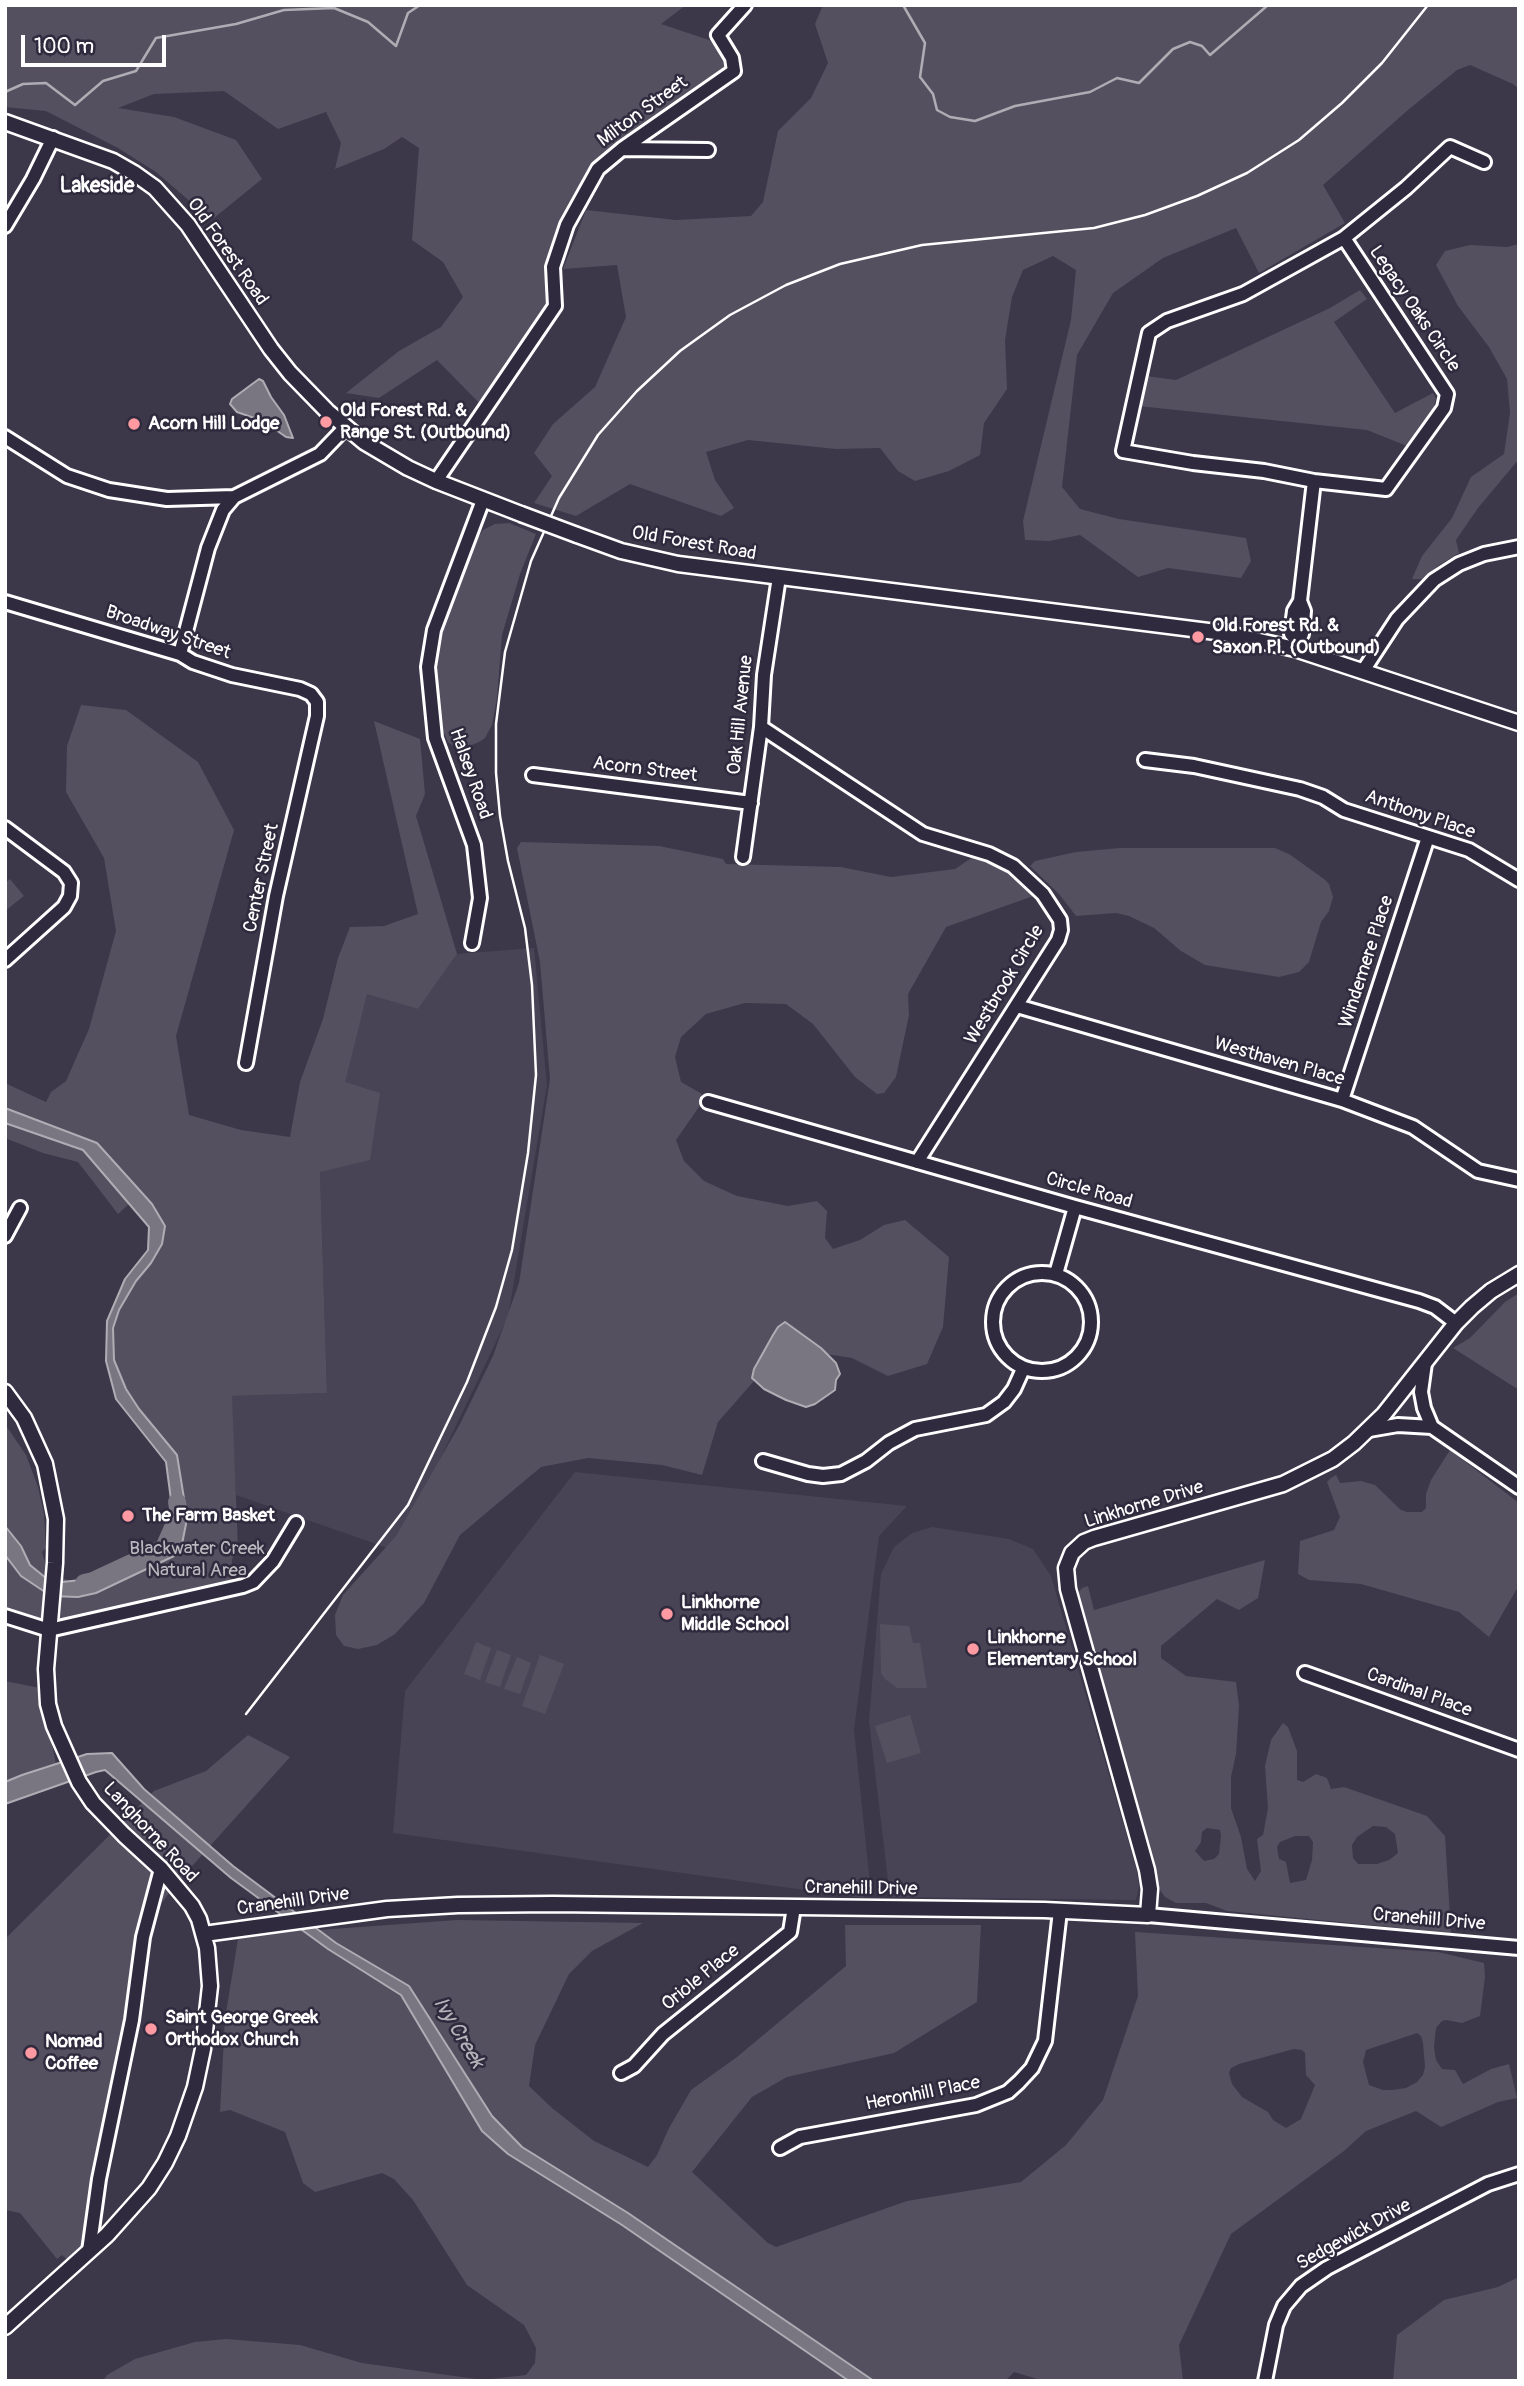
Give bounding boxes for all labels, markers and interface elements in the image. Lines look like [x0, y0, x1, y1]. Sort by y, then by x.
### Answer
scale bar [24, 21, 170, 65]
text: 100 m [34, 33, 94, 60]
street label: Milton Street [594, 72, 692, 152]
district label: Lakeside [60, 174, 134, 200]
street label: Old Forest Road [181, 194, 273, 310]
street label: Legacy Oaks Circle [1363, 242, 1465, 376]
place label: Old Forest Rd. & Range St. (Outbound) [340, 400, 511, 444]
place label: Acorn Hill Lodge [148, 413, 279, 435]
marker: Old Forest Rd. & Range St. (Outbound) [318, 414, 334, 430]
marker: Acorn Hill Lodge [126, 416, 142, 432]
street label: Old Forest Road [630, 522, 758, 566]
street label: Broadway Street [102, 601, 234, 665]
place label: Old Forest Rd. & Saxon Pl. (Outbound) [1212, 615, 1381, 659]
marker: Old Forest Rd. & Saxon Pl. (Outbound) [1190, 629, 1206, 645]
street label: Oak Hill Avenue [723, 654, 759, 776]
street label: Halsey Road [444, 725, 496, 823]
street label: Acorn Street [591, 752, 699, 788]
street label: Anthony Place [1362, 786, 1478, 844]
street label: Center Street [239, 821, 285, 935]
street label: Windemere Place [1335, 893, 1399, 1031]
street label: Westbrook Circle [960, 921, 1050, 1049]
street label: Westhaven Place [1211, 1032, 1347, 1092]
street label: Circle Road [1043, 1168, 1135, 1214]
street label: Linkhorne Drive [1082, 1476, 1206, 1534]
place label: The Farm Basket [142, 1505, 275, 1527]
marker: The Farm Basket [120, 1508, 136, 1524]
park label: Blackwater Creek Natural Area [129, 1538, 265, 1582]
place label: Linkhorne Middle School [681, 1592, 789, 1636]
marker: Linkhorne Middle School [659, 1606, 675, 1622]
place label: Linkhorne Elementary School [987, 1627, 1137, 1671]
marker: Linkhorne Elementary School [965, 1641, 981, 1657]
street label: Cardinal Place [1363, 1663, 1475, 1723]
street label: Langhorne Road [98, 1778, 202, 1888]
street label: Cranehill Drive [804, 1877, 918, 1901]
street label: Cranehill Drive [235, 1883, 351, 1921]
street label: Cranehill Drive [1372, 1904, 1486, 1936]
street label: Oriole Place [658, 1940, 744, 2016]
water label: Ivy Creek [427, 1993, 489, 2073]
place label: Saint George Greek Orthodox Church [165, 2007, 318, 2051]
marker: Saint George Greek Orthodox Church [143, 2021, 159, 2037]
place label: Nomad Coffee [45, 2031, 102, 2075]
marker: Nomad Coffee [23, 2045, 39, 2061]
street label: Heronhill Place [864, 2072, 982, 2116]
street label: Sedgewick Drive [1293, 2194, 1415, 2276]

